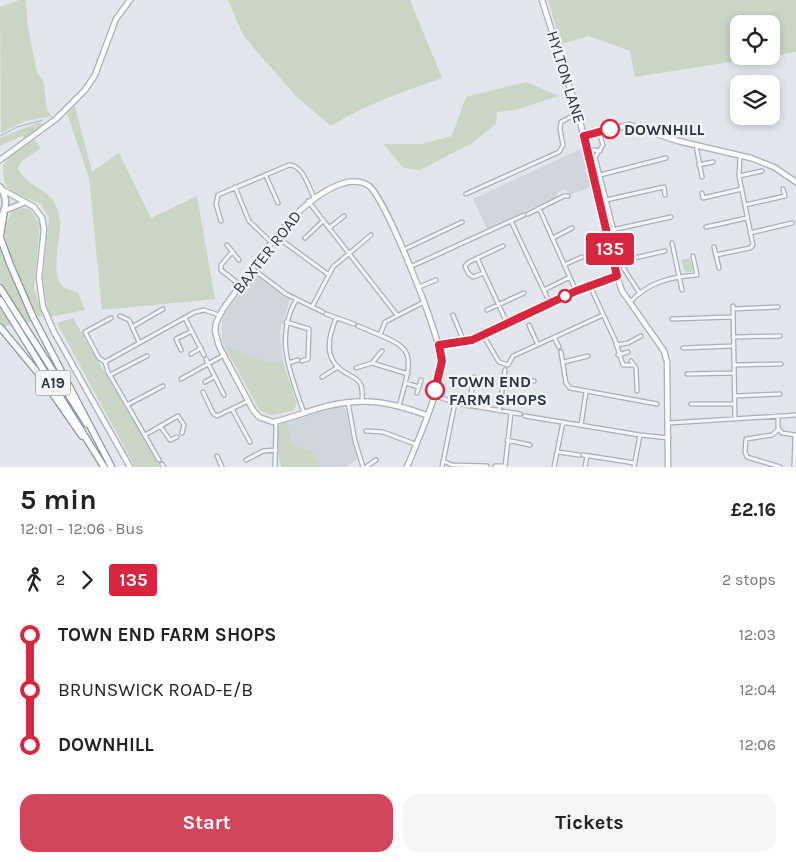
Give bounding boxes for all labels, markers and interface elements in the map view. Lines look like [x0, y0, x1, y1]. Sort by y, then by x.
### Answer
map controls [730, 15, 780, 125]
button: locate [730, 15, 780, 65]
street label: HYLTON LANE [543, 28, 589, 126]
button: layers [730, 75, 780, 125]
marker: DOWNHILL [600, 119, 620, 139]
place label: DOWNHILL [624, 120, 705, 139]
street label: BAXTER ROAD [229, 207, 305, 297]
line badge: 135 [581, 233, 639, 265]
text: 135 [596, 238, 624, 260]
unlabelled marker [558, 289, 572, 303]
road number: A19 [36, 370, 70, 396]
place label: TOWN END FARM SHOPS [449, 372, 547, 409]
marker: TOWN END FARM SHOPS [425, 380, 445, 400]
text: 5 min [20, 483, 97, 516]
text: £2.16 [731, 499, 776, 521]
text: 12:01 – 12:06 · Bus [20, 519, 144, 538]
icon: walk [20, 566, 48, 594]
icon: forward [73, 566, 101, 594]
text: 135 [119, 569, 147, 591]
text: 2 [56, 570, 65, 589]
text: 2 stops [722, 570, 776, 589]
text: TOWN END FARM SHOPS [58, 624, 276, 646]
text: 12:03 [739, 625, 776, 644]
text: BRUNSWICK ROAD-E/B [58, 679, 253, 701]
text: 12:04 [739, 680, 776, 699]
text: DOWNHILL [58, 734, 154, 756]
text: 12:06 [739, 735, 776, 754]
button: Start [20, 794, 393, 852]
button: Tickets [403, 794, 776, 852]

